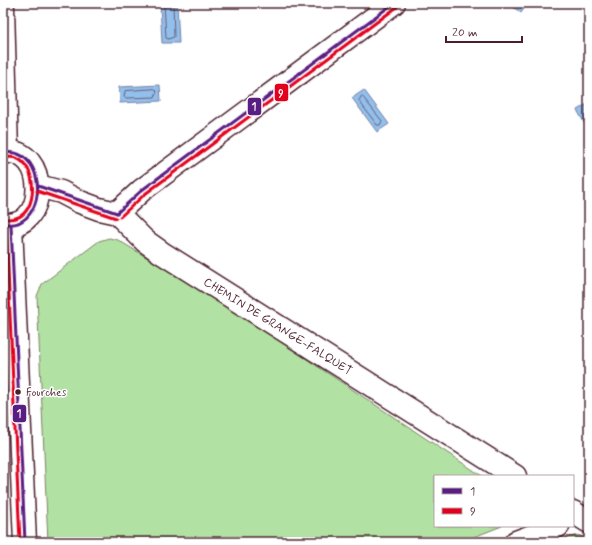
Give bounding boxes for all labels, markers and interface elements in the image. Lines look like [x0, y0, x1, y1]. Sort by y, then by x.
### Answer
scale bar [446, 18, 522, 44]
text: 20 m [452, 25, 478, 41]
line badge: 9 [274, 83, 289, 102]
text: 9 [278, 87, 284, 101]
line badge: 1 [247, 97, 262, 116]
text: 1 [252, 100, 257, 114]
street label: CHEMIN DE GRANGE-FALQUET [200, 274, 355, 379]
place label: Fourches [26, 386, 66, 400]
marker: Fourches [13, 387, 23, 397]
line badge: 1 [12, 404, 27, 423]
text: 1 [17, 407, 22, 421]
legend [434, 475, 574, 527]
text: 1 [470, 484, 475, 500]
text: 9 [470, 504, 476, 520]

